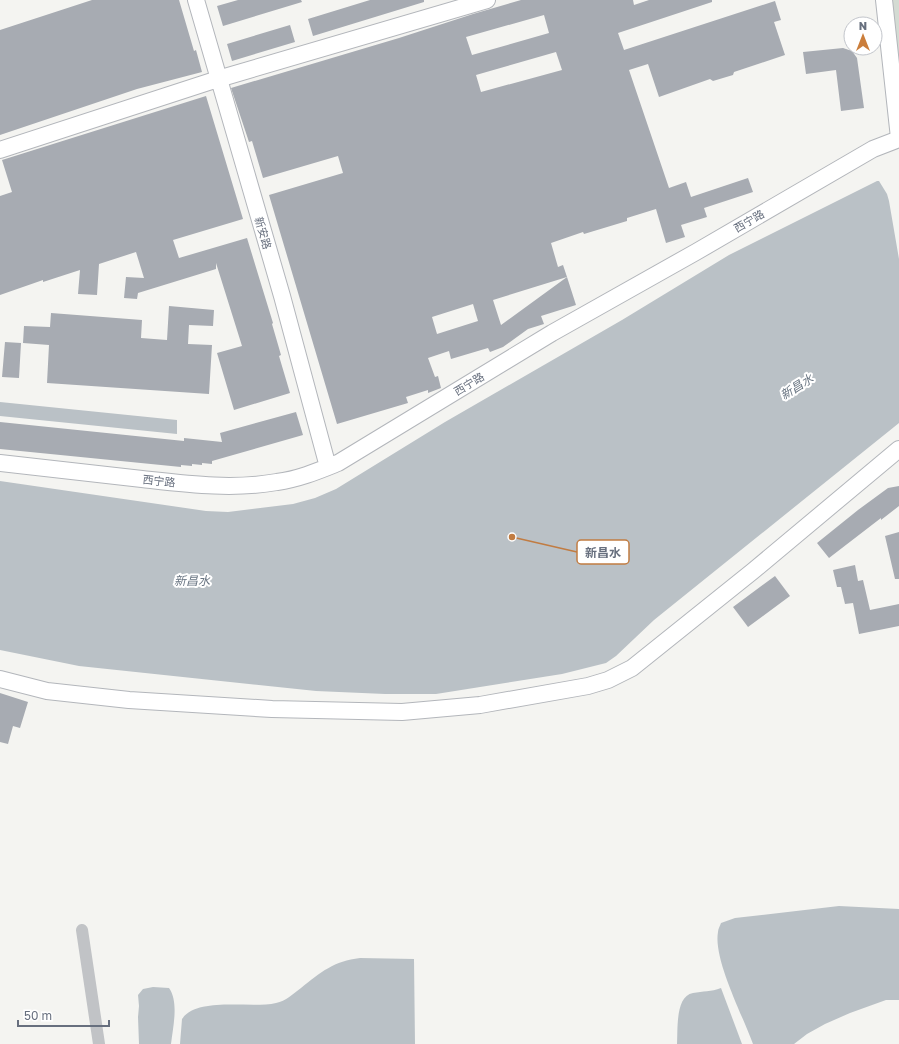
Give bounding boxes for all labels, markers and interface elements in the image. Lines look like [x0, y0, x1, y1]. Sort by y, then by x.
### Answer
north arrow [843, 16, 883, 56]
text: N [859, 19, 867, 32]
street label: 西宁路 [731, 207, 766, 234]
street label: 新安路 [253, 215, 274, 251]
street label: 西宁路 [451, 370, 486, 398]
water label: 新昌水 [777, 370, 817, 402]
street label: 西宁路 [142, 472, 176, 489]
callout: 新昌水 [577, 540, 629, 564]
text: 新昌水 [585, 545, 621, 560]
water label: 新昌水 [174, 573, 211, 588]
scale bar [18, 1002, 109, 1028]
text: 50 m [24, 1008, 52, 1023]

